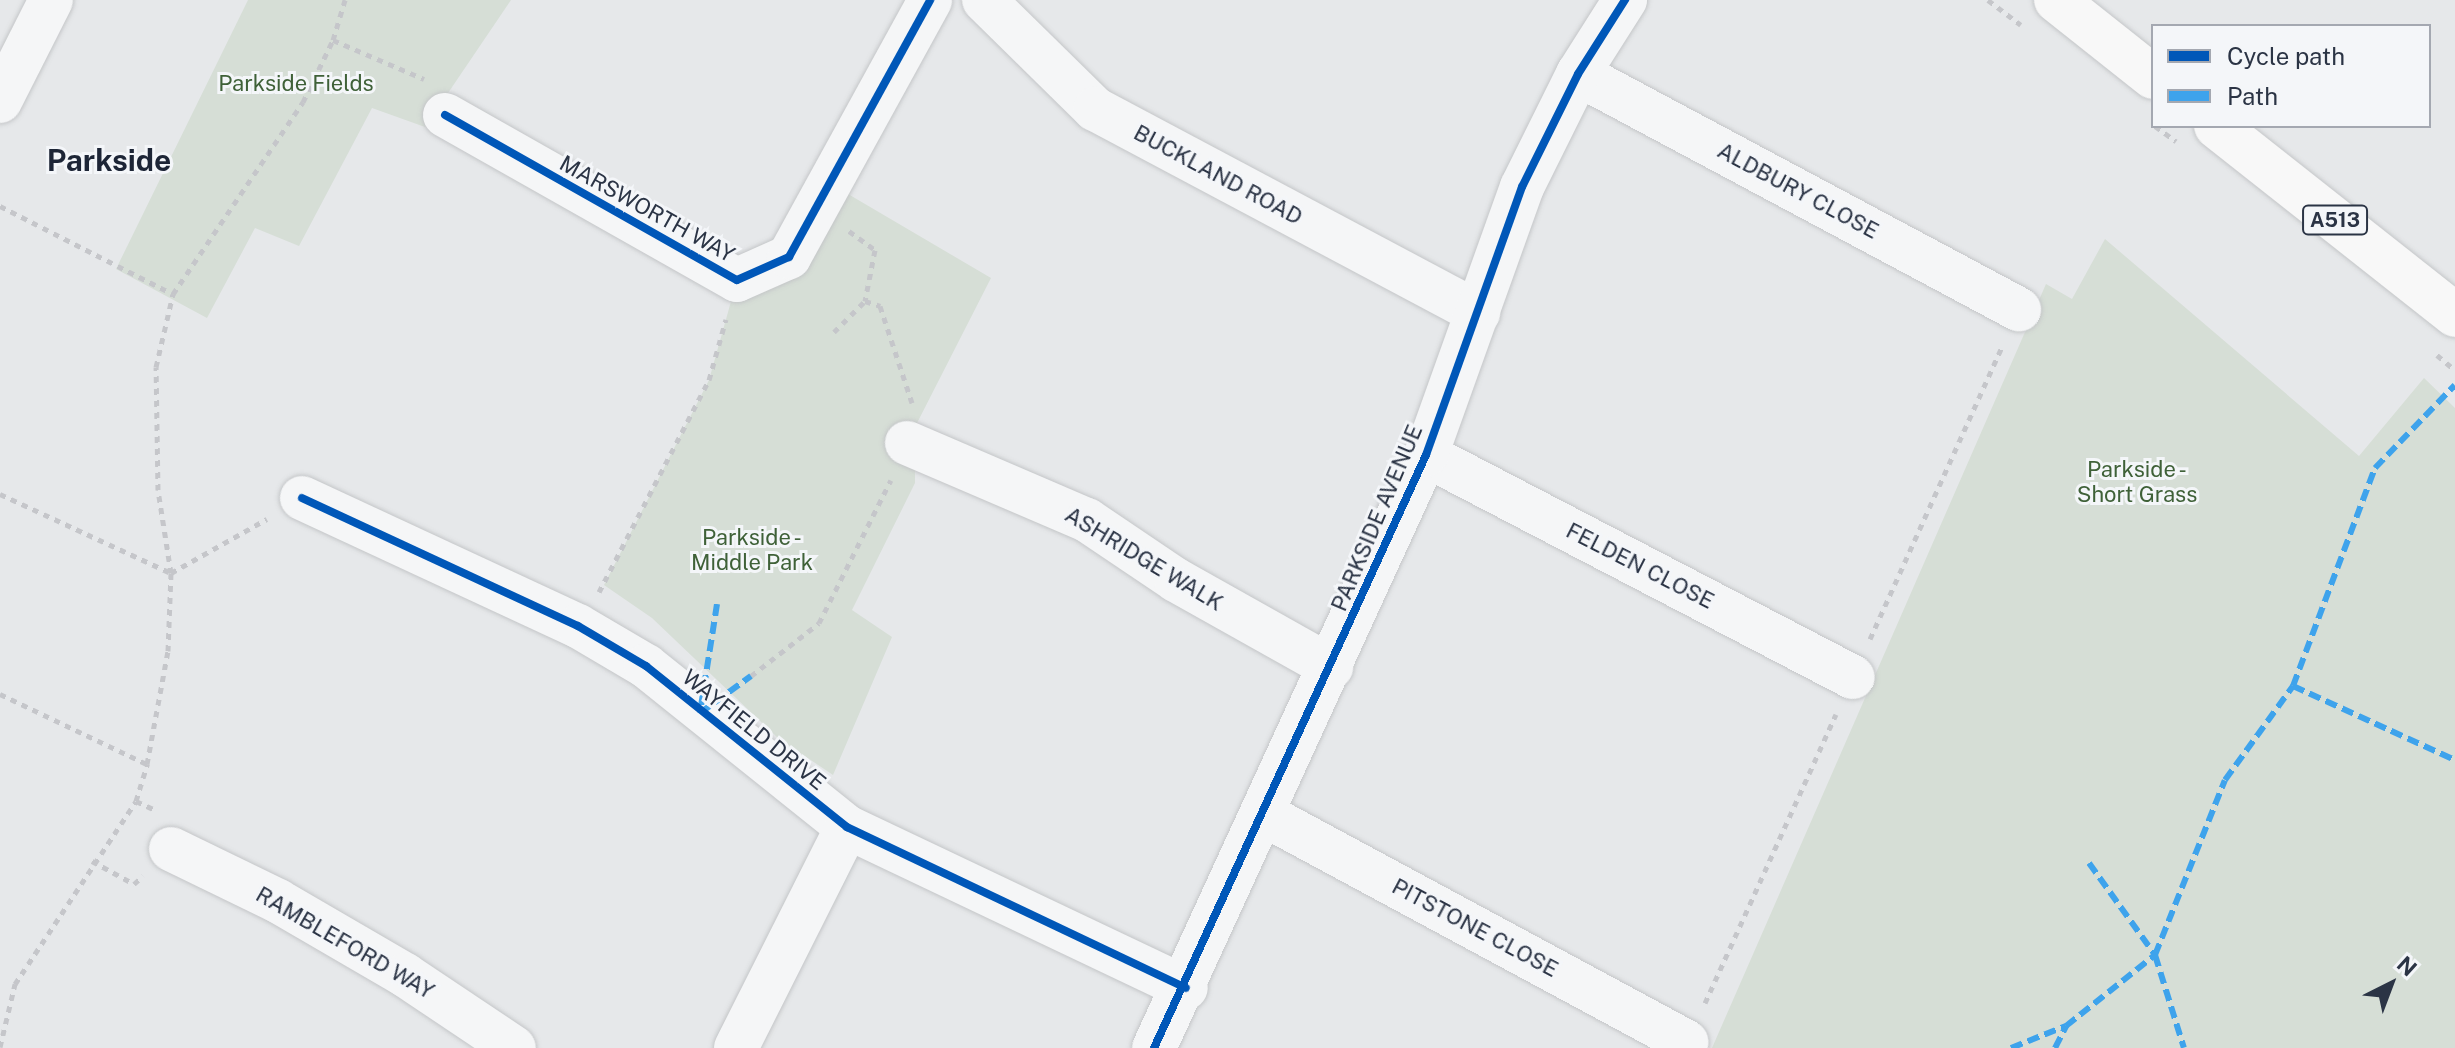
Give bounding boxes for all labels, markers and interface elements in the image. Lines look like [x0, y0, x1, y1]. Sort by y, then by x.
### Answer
legend [2151, 24, 2431, 128]
text: Cycle path [2227, 42, 2345, 70]
park label: Parkside Fields [218, 71, 374, 97]
text: Path [2227, 82, 2278, 110]
street label: BUCKLAND ROAD [1129, 119, 1307, 231]
street label: ALDBURY CLOSE [1713, 137, 1883, 245]
district label: Parkside [47, 142, 171, 178]
street label: MARSWORTH WAY [555, 150, 739, 268]
road number: A513 [2301, 204, 2369, 236]
street label: PARKSIDE AVENUE [1326, 421, 1428, 615]
park label: Parkside - Short Grass [2077, 456, 2197, 508]
street label: ASHRIDGE WALK [1060, 501, 1228, 617]
street label: FELDEN CLOSE [1562, 517, 1718, 615]
park label: Parkside - Middle Park [691, 524, 813, 576]
street label: WAYFIELD DRIVE [677, 664, 831, 796]
street label: PITSTONE CLOSE [1388, 873, 1562, 983]
street label: RAMBLEFORD WAY [251, 881, 439, 1005]
north arrow [2351, 944, 2431, 1024]
text: N [2392, 951, 2422, 982]

